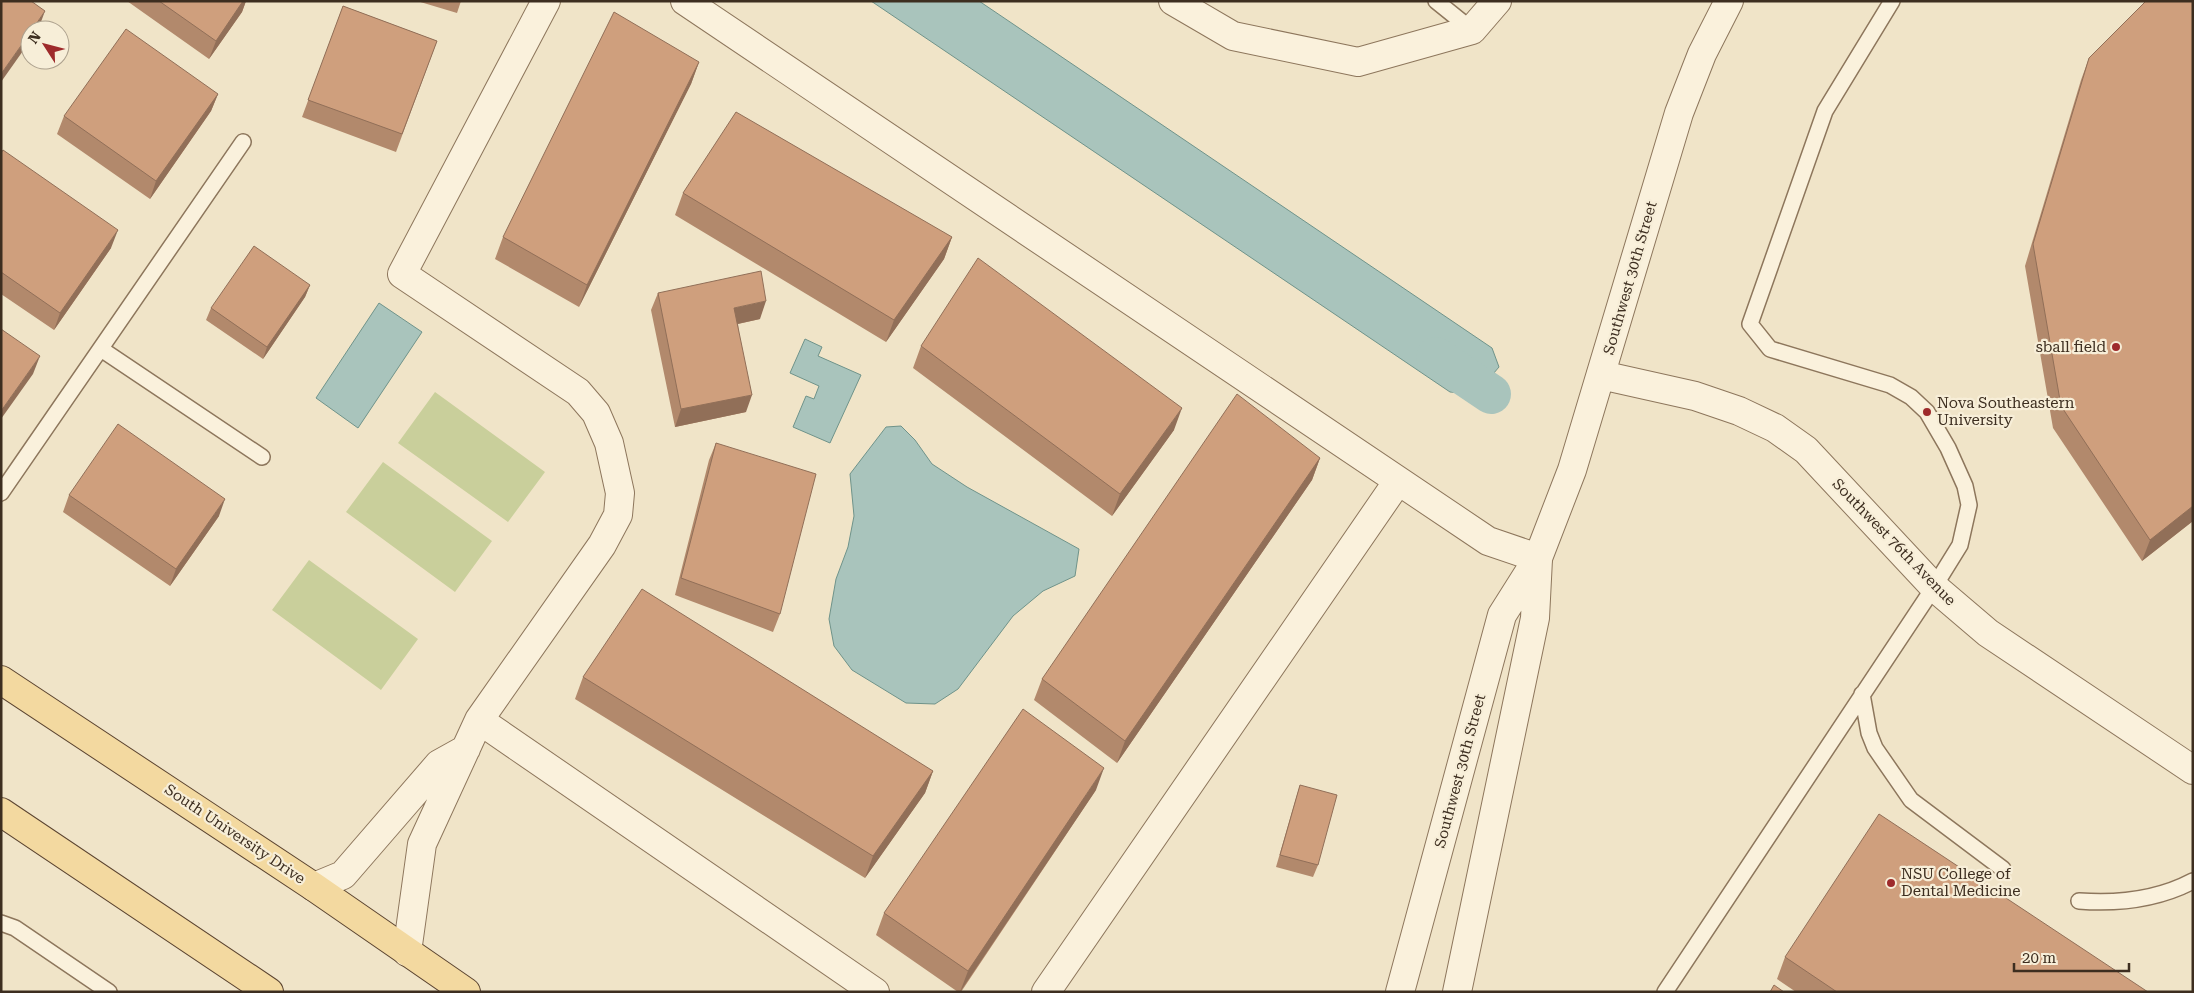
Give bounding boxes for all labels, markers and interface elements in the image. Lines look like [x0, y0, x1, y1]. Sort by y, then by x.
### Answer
north arrow [20, 20, 70, 70]
text: N [25, 28, 44, 46]
street label: Southwest 30th Street [1599, 199, 1661, 357]
place label: sball field [2036, 338, 2106, 356]
marker: sball field [2110, 341, 2122, 353]
place label: Nova Southeastern University [1937, 394, 2075, 429]
marker: Nova Southeastern University [1921, 406, 1933, 418]
street label: Southwest 76th Avenue [1829, 475, 1959, 609]
street label: Southwest 30th Street [1431, 691, 1489, 850]
street label: South University Drive [161, 780, 309, 888]
place label: NSU College of Dental Medicine [1901, 865, 2021, 900]
marker: NSU College of Dental Medicine [1885, 877, 1897, 889]
scale bar [2014, 940, 2129, 972]
text: 20 m [2022, 949, 2057, 967]

